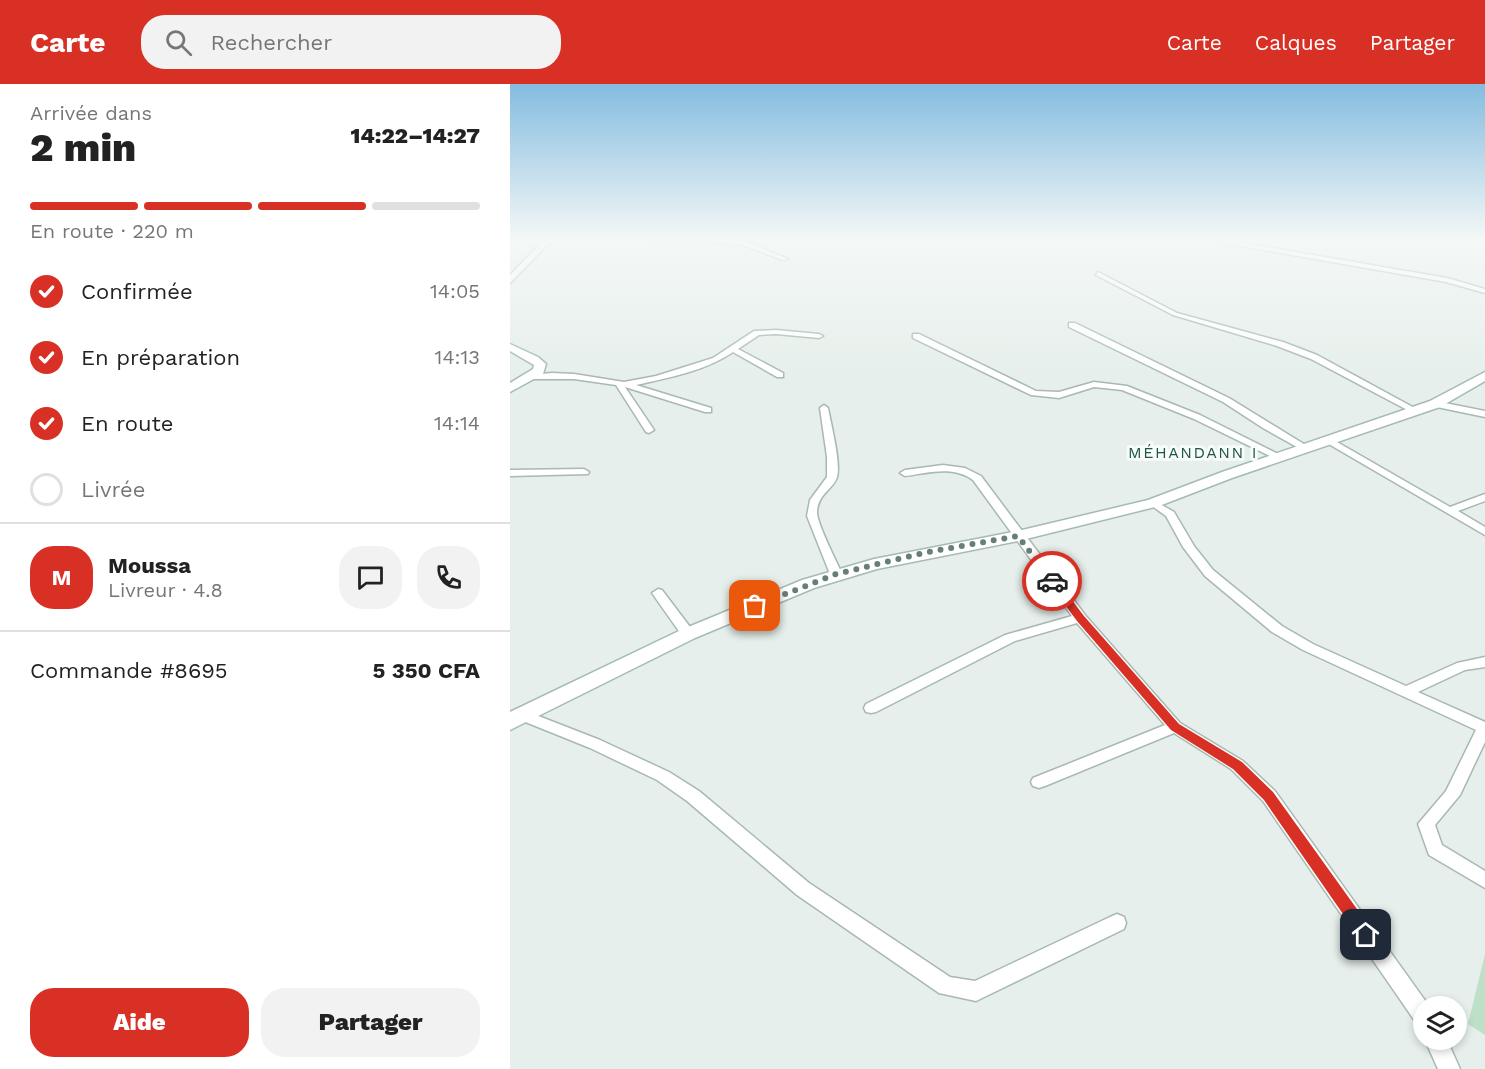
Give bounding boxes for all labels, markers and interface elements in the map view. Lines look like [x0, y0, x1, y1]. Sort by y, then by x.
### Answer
search box [141, 15, 561, 69]
text: Carte [30, 26, 105, 59]
icon: search [162, 26, 195, 59]
text: Rechercher [210, 30, 332, 55]
text: Carte [1167, 30, 1222, 55]
text: Calques [1255, 30, 1337, 55]
text: Partager [1370, 30, 1455, 55]
text: Arrivée dans [30, 101, 152, 125]
text: 14:22–14:27 [351, 123, 480, 148]
text: 2 min [30, 125, 136, 170]
text: En route · 220 m [30, 219, 194, 243]
icon: check [30, 275, 63, 308]
text: Confirmée [81, 279, 193, 304]
text: 14:05 [430, 279, 480, 303]
icon: check [30, 341, 63, 374]
text: En préparation [81, 345, 240, 370]
text: 14:13 [435, 345, 480, 369]
icon: check [30, 407, 63, 440]
text: En route [81, 411, 173, 436]
text: 14:14 [434, 411, 480, 435]
district label: MÉHANDANN I [1128, 443, 1258, 462]
text: Livrée [81, 477, 145, 502]
button: chat [339, 546, 402, 609]
button: phone [417, 546, 480, 609]
courier [1022, 551, 1082, 611]
text: Moussa [108, 553, 191, 578]
text: M [51, 565, 72, 590]
icon: car [1036, 565, 1069, 598]
text: Livreur · 4.8 [108, 578, 223, 602]
pin [729, 580, 780, 631]
icon: bag [738, 589, 771, 622]
text: Commande #8695 [30, 658, 228, 683]
text: 5 350 CFA [373, 658, 480, 683]
pin [1340, 909, 1391, 960]
icon: home [1349, 918, 1382, 951]
button: Aide [30, 988, 249, 1057]
button: Partager [261, 988, 480, 1057]
map controls [1413, 996, 1467, 1050]
button: layers [1413, 996, 1467, 1050]

